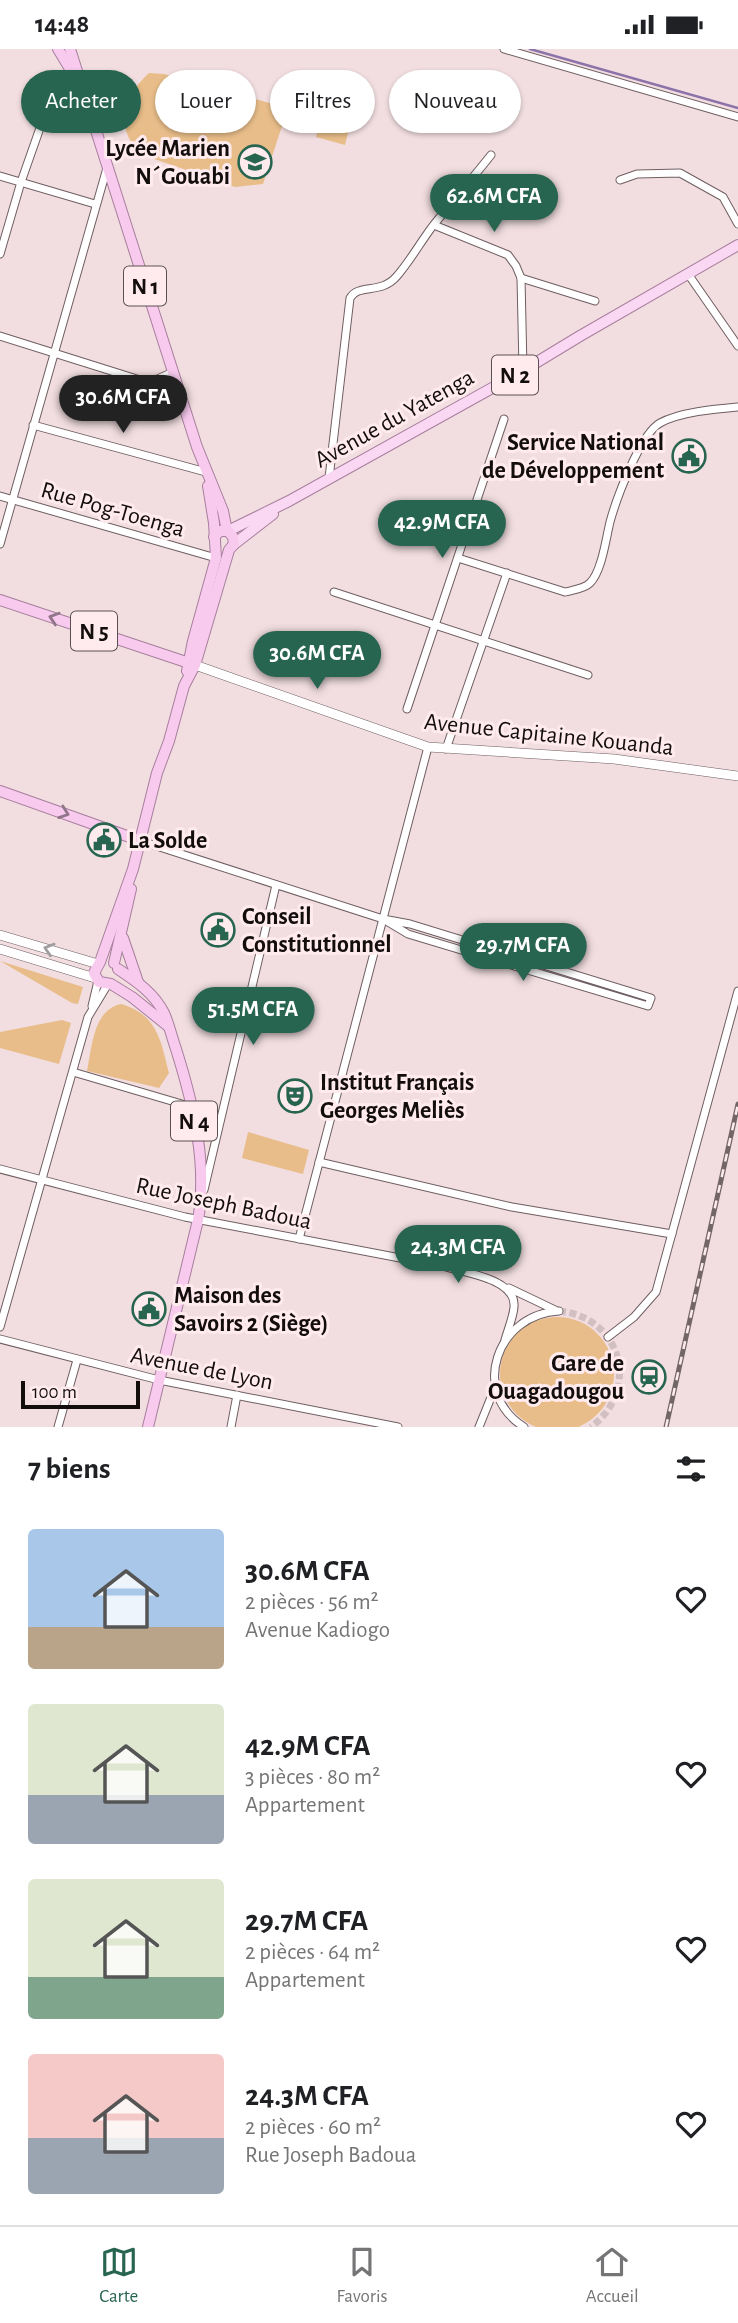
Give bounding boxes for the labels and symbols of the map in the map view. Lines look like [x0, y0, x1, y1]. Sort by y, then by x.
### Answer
place label: Lycée Marien N´Gouabi [105, 137, 230, 189]
school or university icon: Lycée Marien N´Gouabi [236, 143, 274, 181]
pin: 62.6M CFA [414, 174, 574, 234]
road number: N 1 [124, 267, 166, 305]
road number: N 2 [492, 355, 538, 395]
street label: Avenue du Yatenga [311, 365, 478, 473]
pin: 30.6M CFA [43, 375, 203, 435]
place label: Service National de Développement [482, 431, 664, 483]
public building icon: Service National de Développement [670, 437, 708, 475]
street label: Rue Pog-Toenga [38, 478, 187, 542]
pin: 42.9M CFA [362, 501, 522, 560]
road number: N 5 [71, 611, 117, 651]
one-way arrow [48, 612, 60, 626]
pin: 30.6M CFA [237, 631, 397, 691]
street label: Avenue Capitaine Kouanda [423, 710, 675, 760]
one-way arrow [58, 805, 70, 819]
public building icon: La Solde [85, 821, 123, 859]
place label: La Solde [128, 829, 207, 853]
place label: Conseil Constitutionnel [242, 905, 392, 957]
public building icon: Conseil Constitutionnel [199, 911, 237, 949]
pin: 29.7M CFA [443, 923, 603, 983]
one-way arrow [43, 943, 55, 958]
pin: 51.5M CFA [173, 988, 333, 1047]
place label: Institut Français Georges Meliès [320, 1071, 474, 1123]
theatre icon: Institut Français Georges Meliès [276, 1077, 314, 1115]
road number: N 4 [171, 1101, 217, 1141]
street label: Rue Joseph Badoua [134, 1174, 314, 1234]
pin: 24.3M CFA [378, 1225, 538, 1285]
place label: Maison des Savoirs 2 (Siège) [174, 1284, 328, 1336]
public building icon: Maison des Savoirs 2 (Siège) [130, 1290, 168, 1328]
street label: Avenue de Lyon [129, 1343, 275, 1395]
place label: Gare de Ouagadougou [488, 1352, 624, 1404]
station icon: Gare de Ouagadougou [630, 1358, 668, 1396]
scale bar [21, 1378, 140, 1410]

